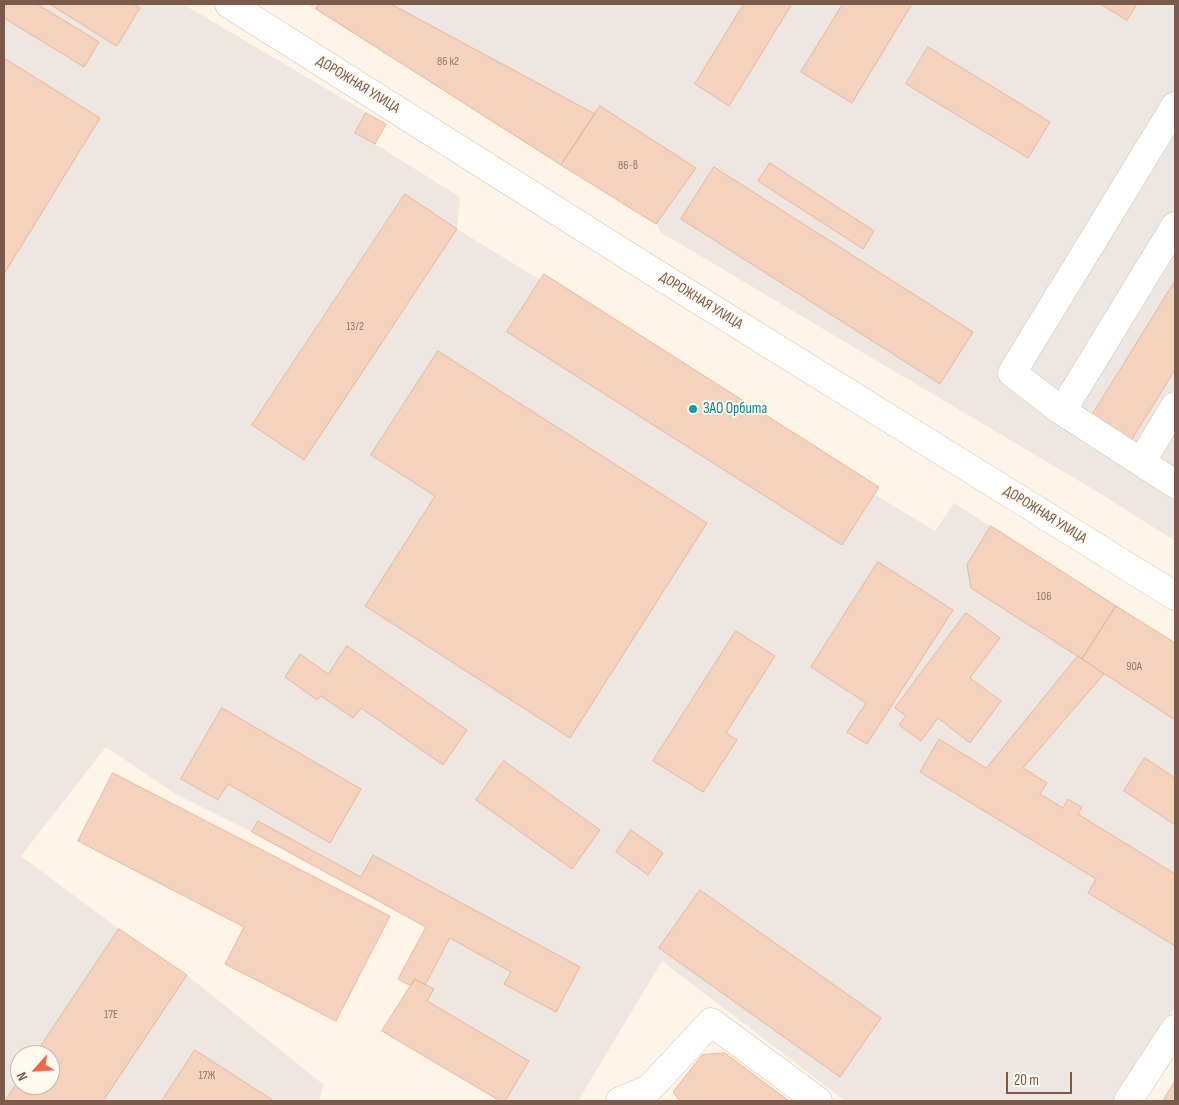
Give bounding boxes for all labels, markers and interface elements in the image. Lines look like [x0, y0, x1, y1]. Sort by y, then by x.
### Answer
street label: ДОРОЖНАЯ УЛИЦА [313, 52, 403, 118]
house number: 86 к2 [437, 55, 459, 69]
house number: 86-в [618, 159, 638, 173]
street label: ДОРОЖНАЯ УЛИЦА [656, 268, 746, 334]
house number: 13/2 [346, 320, 364, 334]
place label: ЗАО Орбита [703, 400, 767, 418]
marker: ЗАО Орбита [687, 403, 699, 415]
street label: ДОРОЖНАЯ УЛИЦА [1000, 482, 1090, 548]
house number: 106 [1037, 590, 1051, 604]
house number: 90А [1126, 660, 1142, 674]
house number: 17Е [104, 1008, 118, 1022]
north arrow [10, 1045, 60, 1095]
scale bar [1009, 1062, 1075, 1094]
text: N [13, 1069, 31, 1083]
house number: 17Ж [199, 1069, 215, 1083]
text: 20 m [1014, 1071, 1039, 1090]

